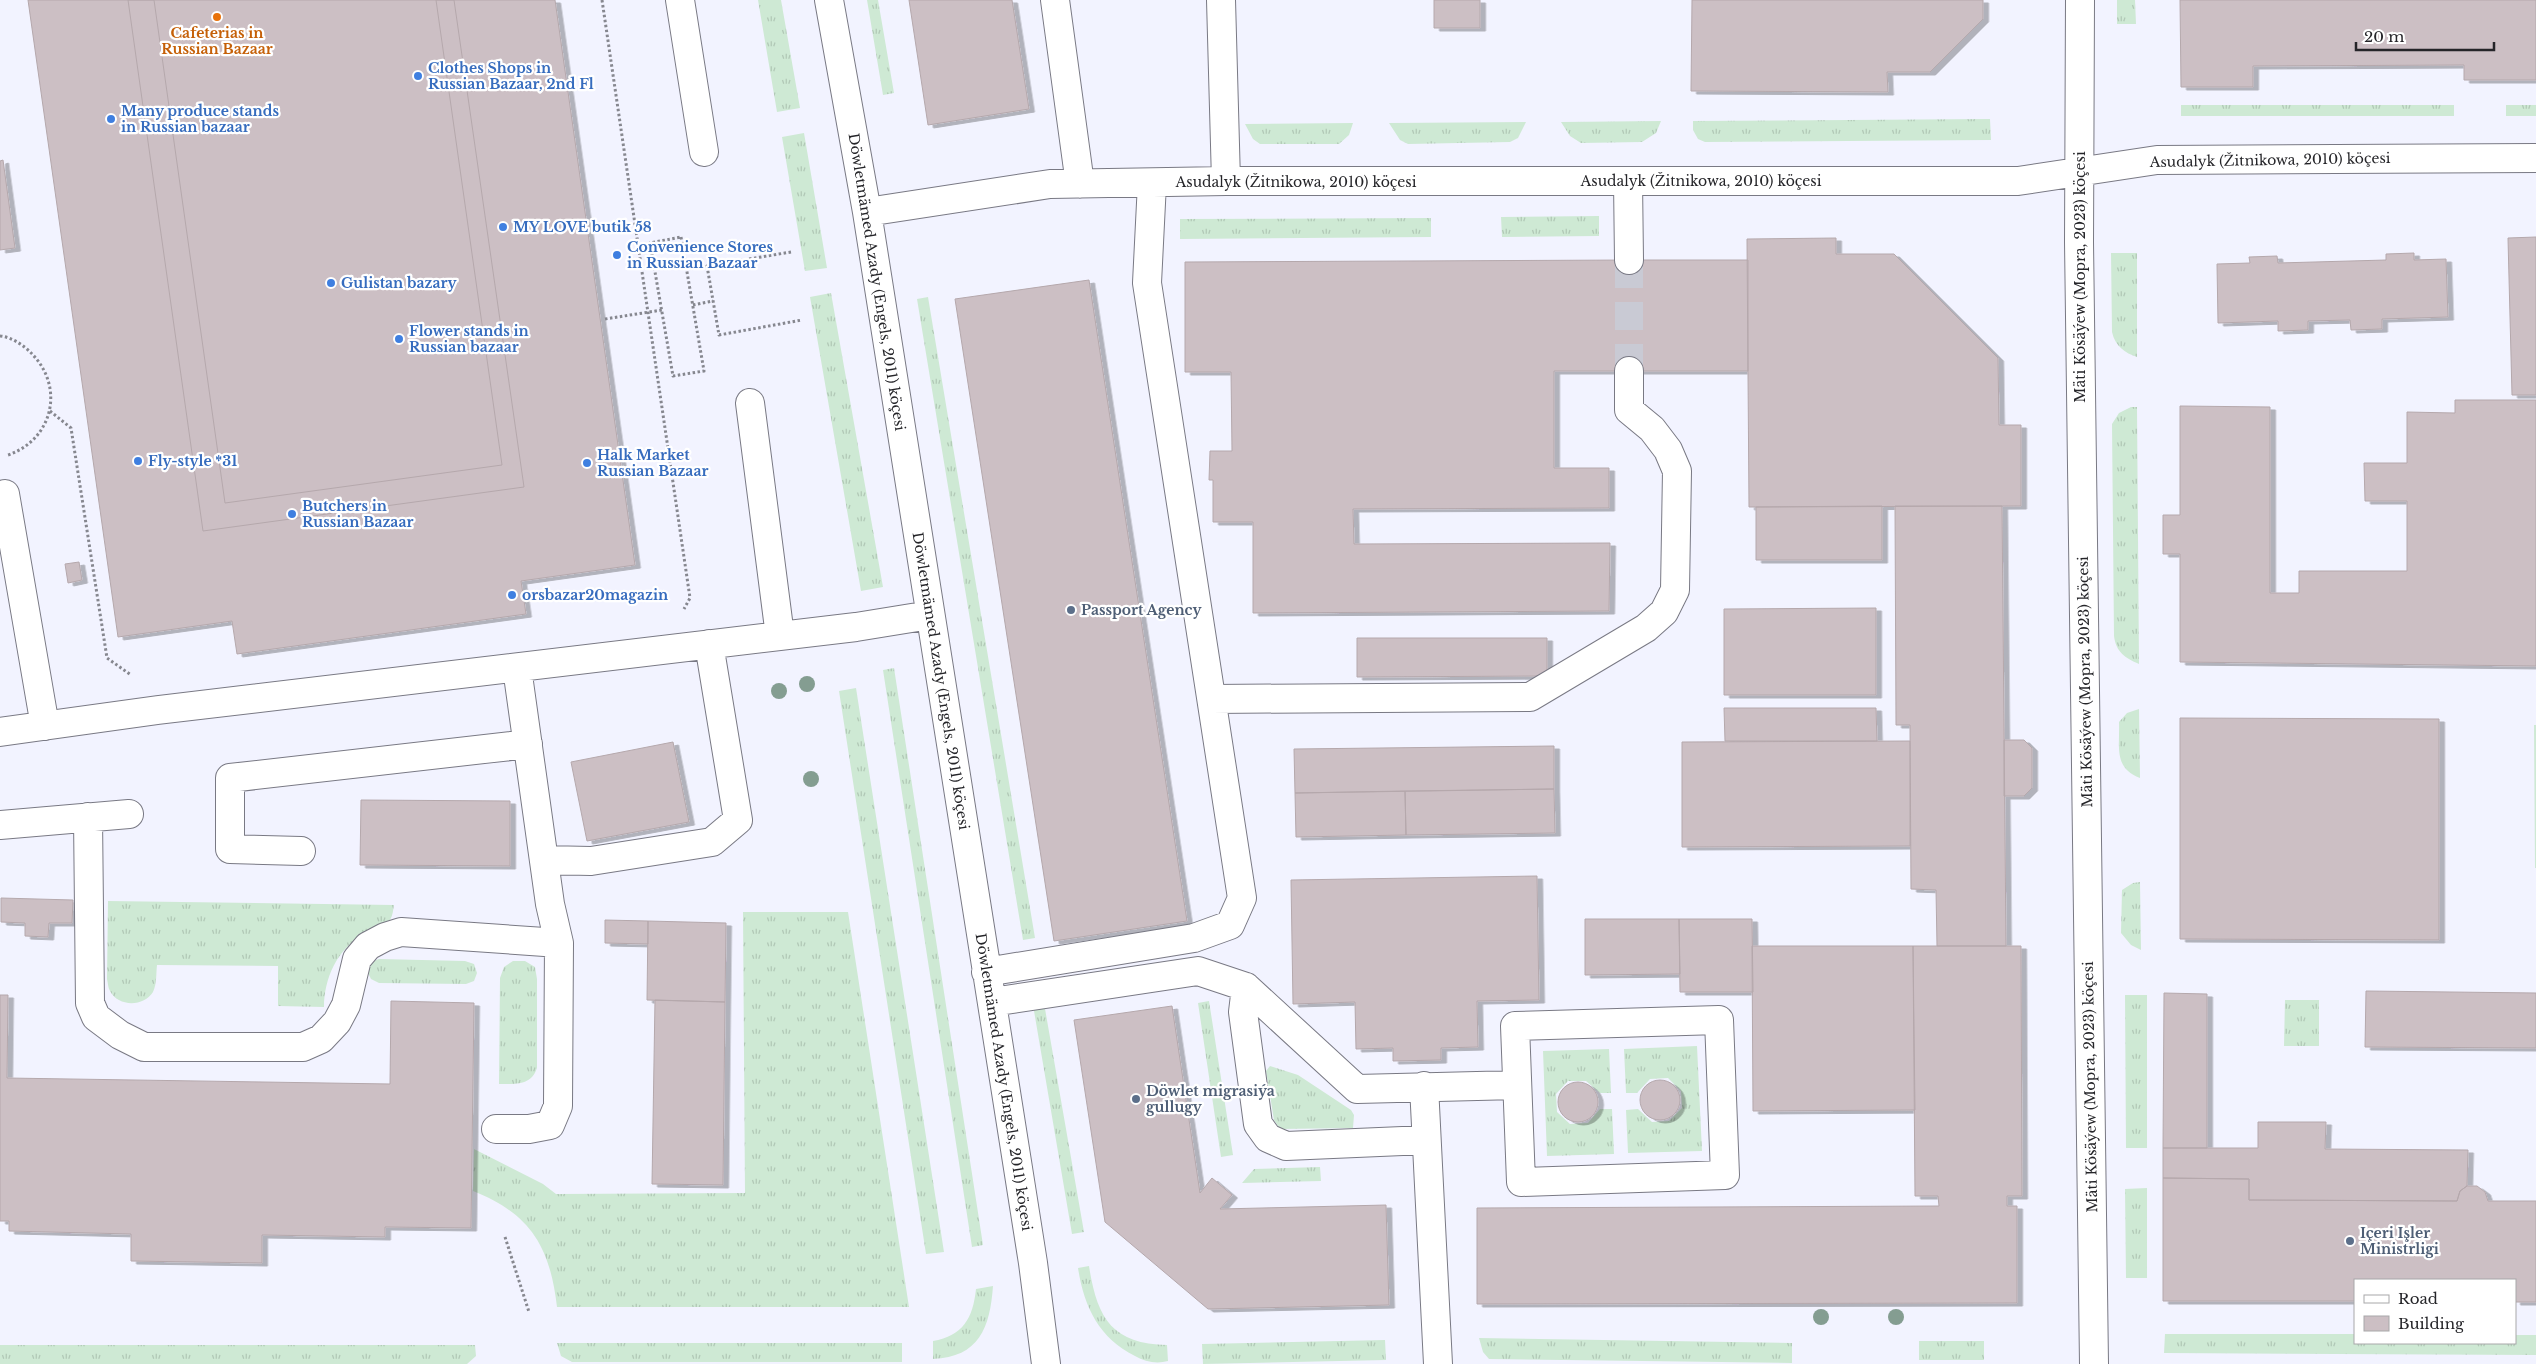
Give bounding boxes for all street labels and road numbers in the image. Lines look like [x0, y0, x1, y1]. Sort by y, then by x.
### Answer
street label: Döwletmämed Azady (Engels, 2011) köçesi [845, 132, 909, 432]
street label: Asudalyk (Žitnikowa, 2010) köçesi [2148, 149, 2391, 171]
street label: Mäti Kösäýew (Mopra, 2023) köçesi [2071, 151, 2089, 403]
street label: Asudalyk (Žitnikowa, 2010) köçesi [1580, 172, 1822, 190]
street label: Asudalyk (Žitnikowa, 2010) köçesi [1175, 173, 1417, 191]
street label: Döwletmämed Azady (Engels, 2011) köçesi [909, 531, 973, 831]
street label: Mäti Kösäýew (Mopra, 2023) köçesi [2074, 556, 2096, 808]
street label: Döwletmämed Azady (Engels, 2011) köçesi [972, 932, 1036, 1232]
street label: Mäti Kösäýew (Mopra, 2023) köçesi [2079, 961, 2101, 1213]

